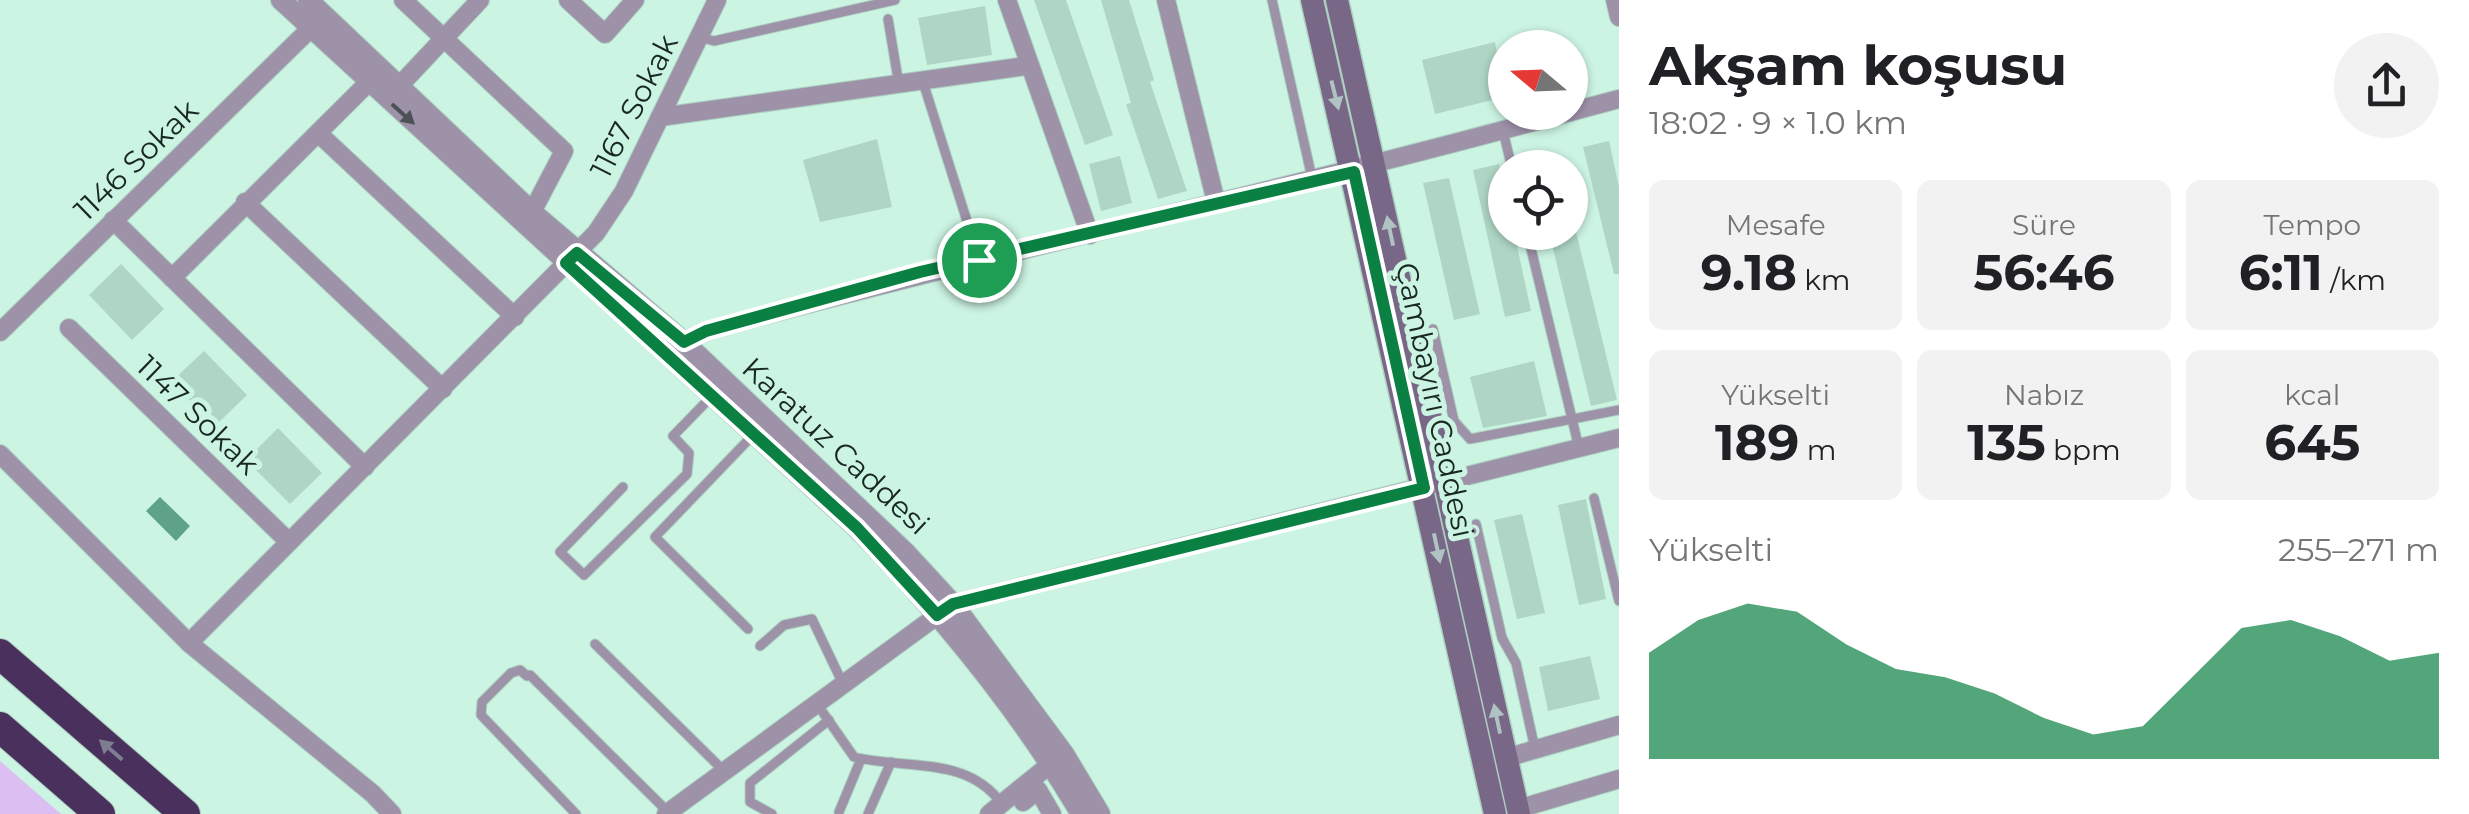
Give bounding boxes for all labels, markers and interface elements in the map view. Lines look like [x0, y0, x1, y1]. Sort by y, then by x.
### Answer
street label: 1167 Sokak [582, 28, 686, 184]
north arrow [1488, 30, 1588, 130]
map controls [1488, 30, 1588, 250]
text: Akşam koşusu [1649, 32, 2067, 99]
button: share [2334, 33, 2439, 138]
one-way arrow [1328, 80, 1343, 111]
street label: 1146 Sokak [66, 92, 206, 228]
one-way arrow [391, 102, 415, 125]
text: 18:02 · 9 × 1.0 km [1649, 103, 1907, 142]
button: locate [1488, 150, 1588, 250]
text: Mesafe [1726, 208, 1826, 242]
text: Süre [2012, 208, 2076, 242]
text: Tempo [2263, 208, 2361, 242]
one-way arrow [1382, 215, 1397, 246]
pin [937, 218, 1022, 303]
icon: arrive [952, 233, 1007, 288]
text: 9.18 [1701, 242, 1797, 303]
text: 56:46 [1973, 242, 2114, 303]
text: 6:11 [2239, 242, 2323, 303]
street label: Çambayırı Caddesi [1388, 259, 1482, 541]
text: km [1797, 263, 1850, 297]
text: /km [2323, 263, 2386, 297]
street label: 1147 Sokak [129, 347, 267, 483]
street label: Karatuz Caddesi [735, 350, 937, 542]
text: Yükselti [1721, 378, 1830, 412]
text: Nabız [2004, 378, 2084, 412]
text: kcal [2284, 378, 2340, 412]
text: 189 [1715, 412, 1799, 473]
text: 135 [1967, 412, 2046, 473]
text: 645 [2264, 412, 2360, 473]
text: m [1799, 433, 1836, 467]
text: bpm [2046, 433, 2121, 467]
text: Yükselti [1649, 530, 1773, 569]
text: 255–271 m [2278, 530, 2439, 569]
one-way arrow [1430, 533, 1446, 564]
one-way arrow [1489, 703, 1505, 734]
one-way arrow [99, 739, 124, 761]

